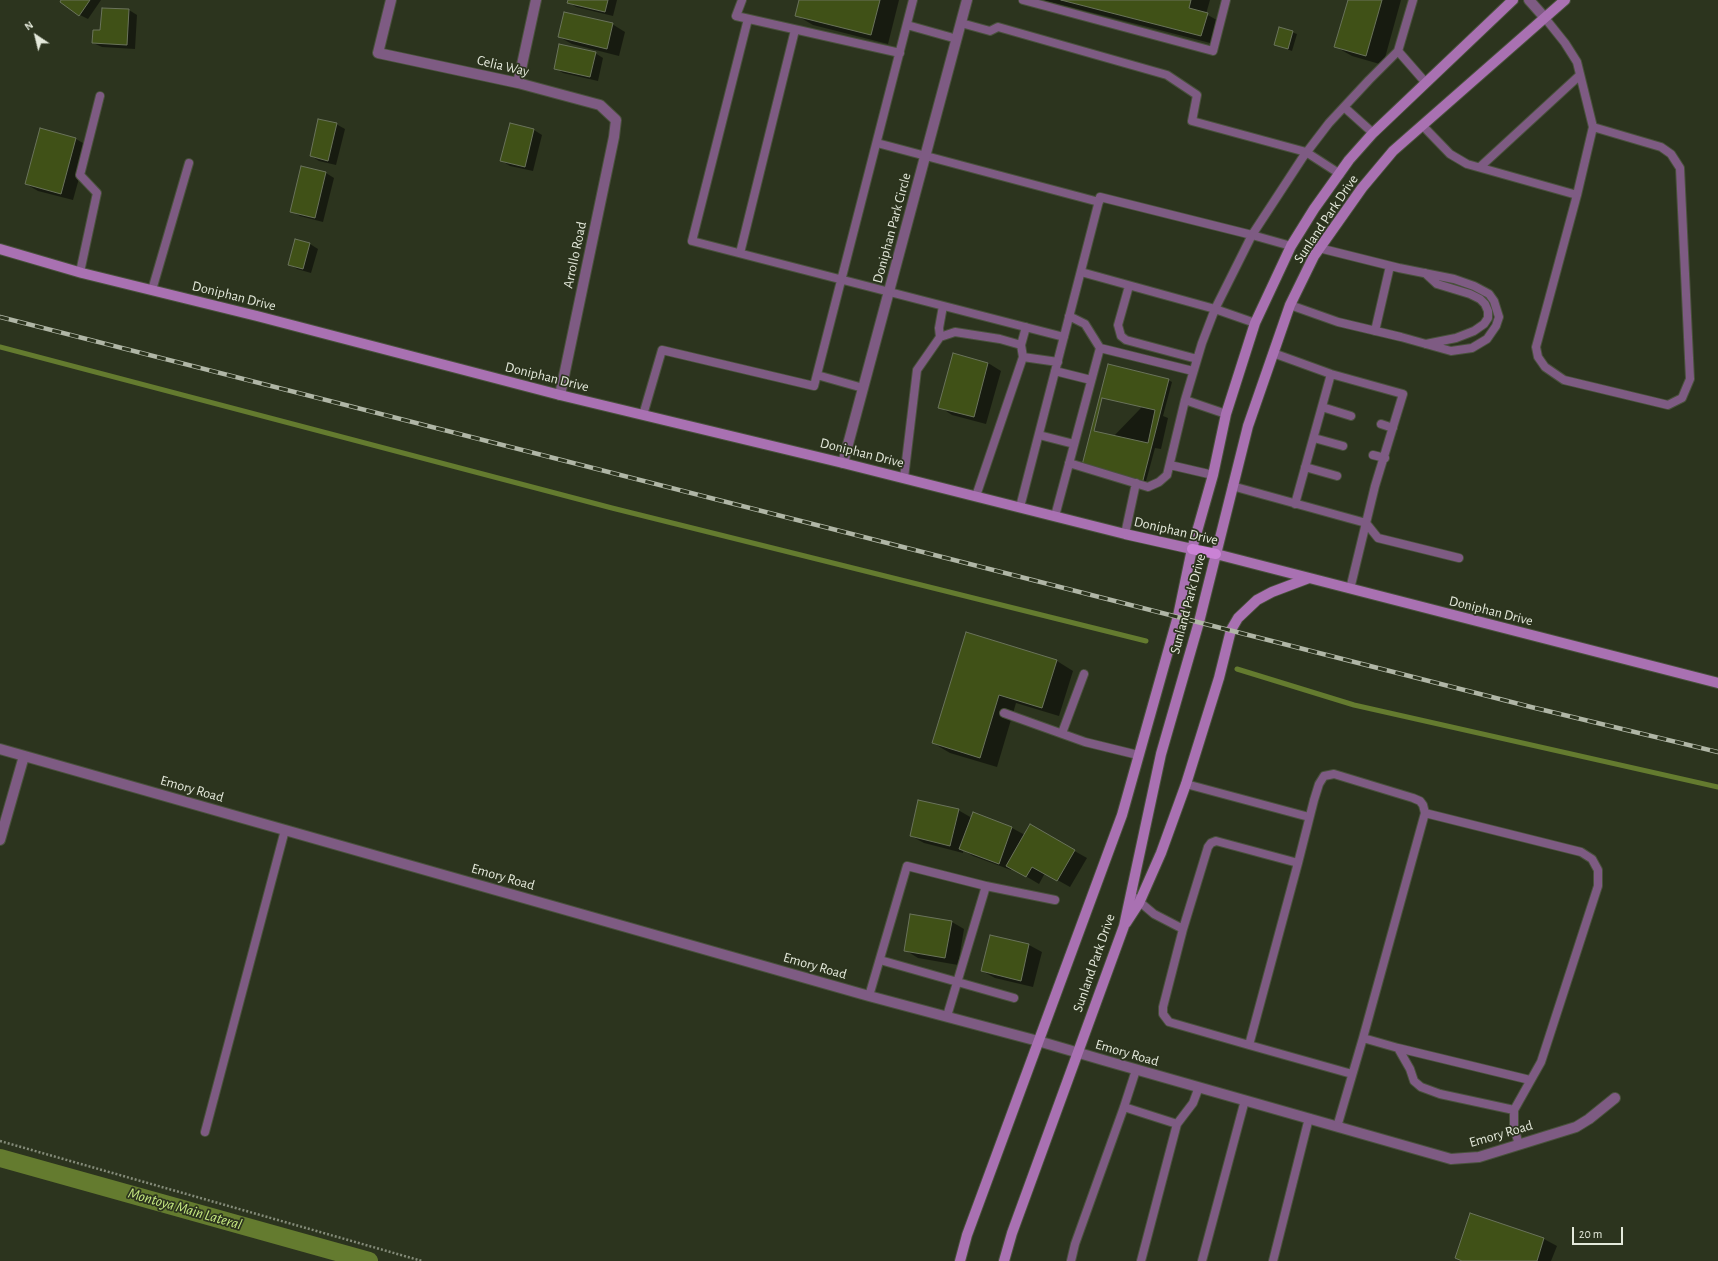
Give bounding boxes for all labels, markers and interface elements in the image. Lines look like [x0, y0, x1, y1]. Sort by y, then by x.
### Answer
north arrow [16, 16, 56, 56]
text: N [23, 19, 35, 32]
street label: Celia Way [475, 52, 531, 80]
street label: Doniphan Park Circle [869, 171, 915, 285]
street label: Sunland Park Drive [1290, 172, 1362, 266]
street label: Arrollo Road [560, 220, 590, 290]
street label: Doniphan Drive [190, 277, 278, 315]
street label: Doniphan Drive [503, 358, 591, 396]
street label: Doniphan Drive [818, 434, 906, 472]
street label: Doniphan Drive [1132, 513, 1220, 549]
street label: Sunland Park Drive [1167, 552, 1209, 656]
street label: Doniphan Drive [1447, 592, 1535, 630]
street label: Emory Road [158, 772, 226, 806]
street label: Emory Road [469, 860, 537, 894]
street label: Sunland Park Drive [1069, 912, 1119, 1014]
street label: Emory Road [781, 949, 849, 983]
street label: Emory Road [1093, 1036, 1161, 1070]
street label: Emory Road [1467, 1117, 1535, 1151]
water label: Montoya Main Lateral [126, 1184, 244, 1234]
scale bar [1574, 1219, 1625, 1245]
text: 20 m [1579, 1228, 1602, 1240]

